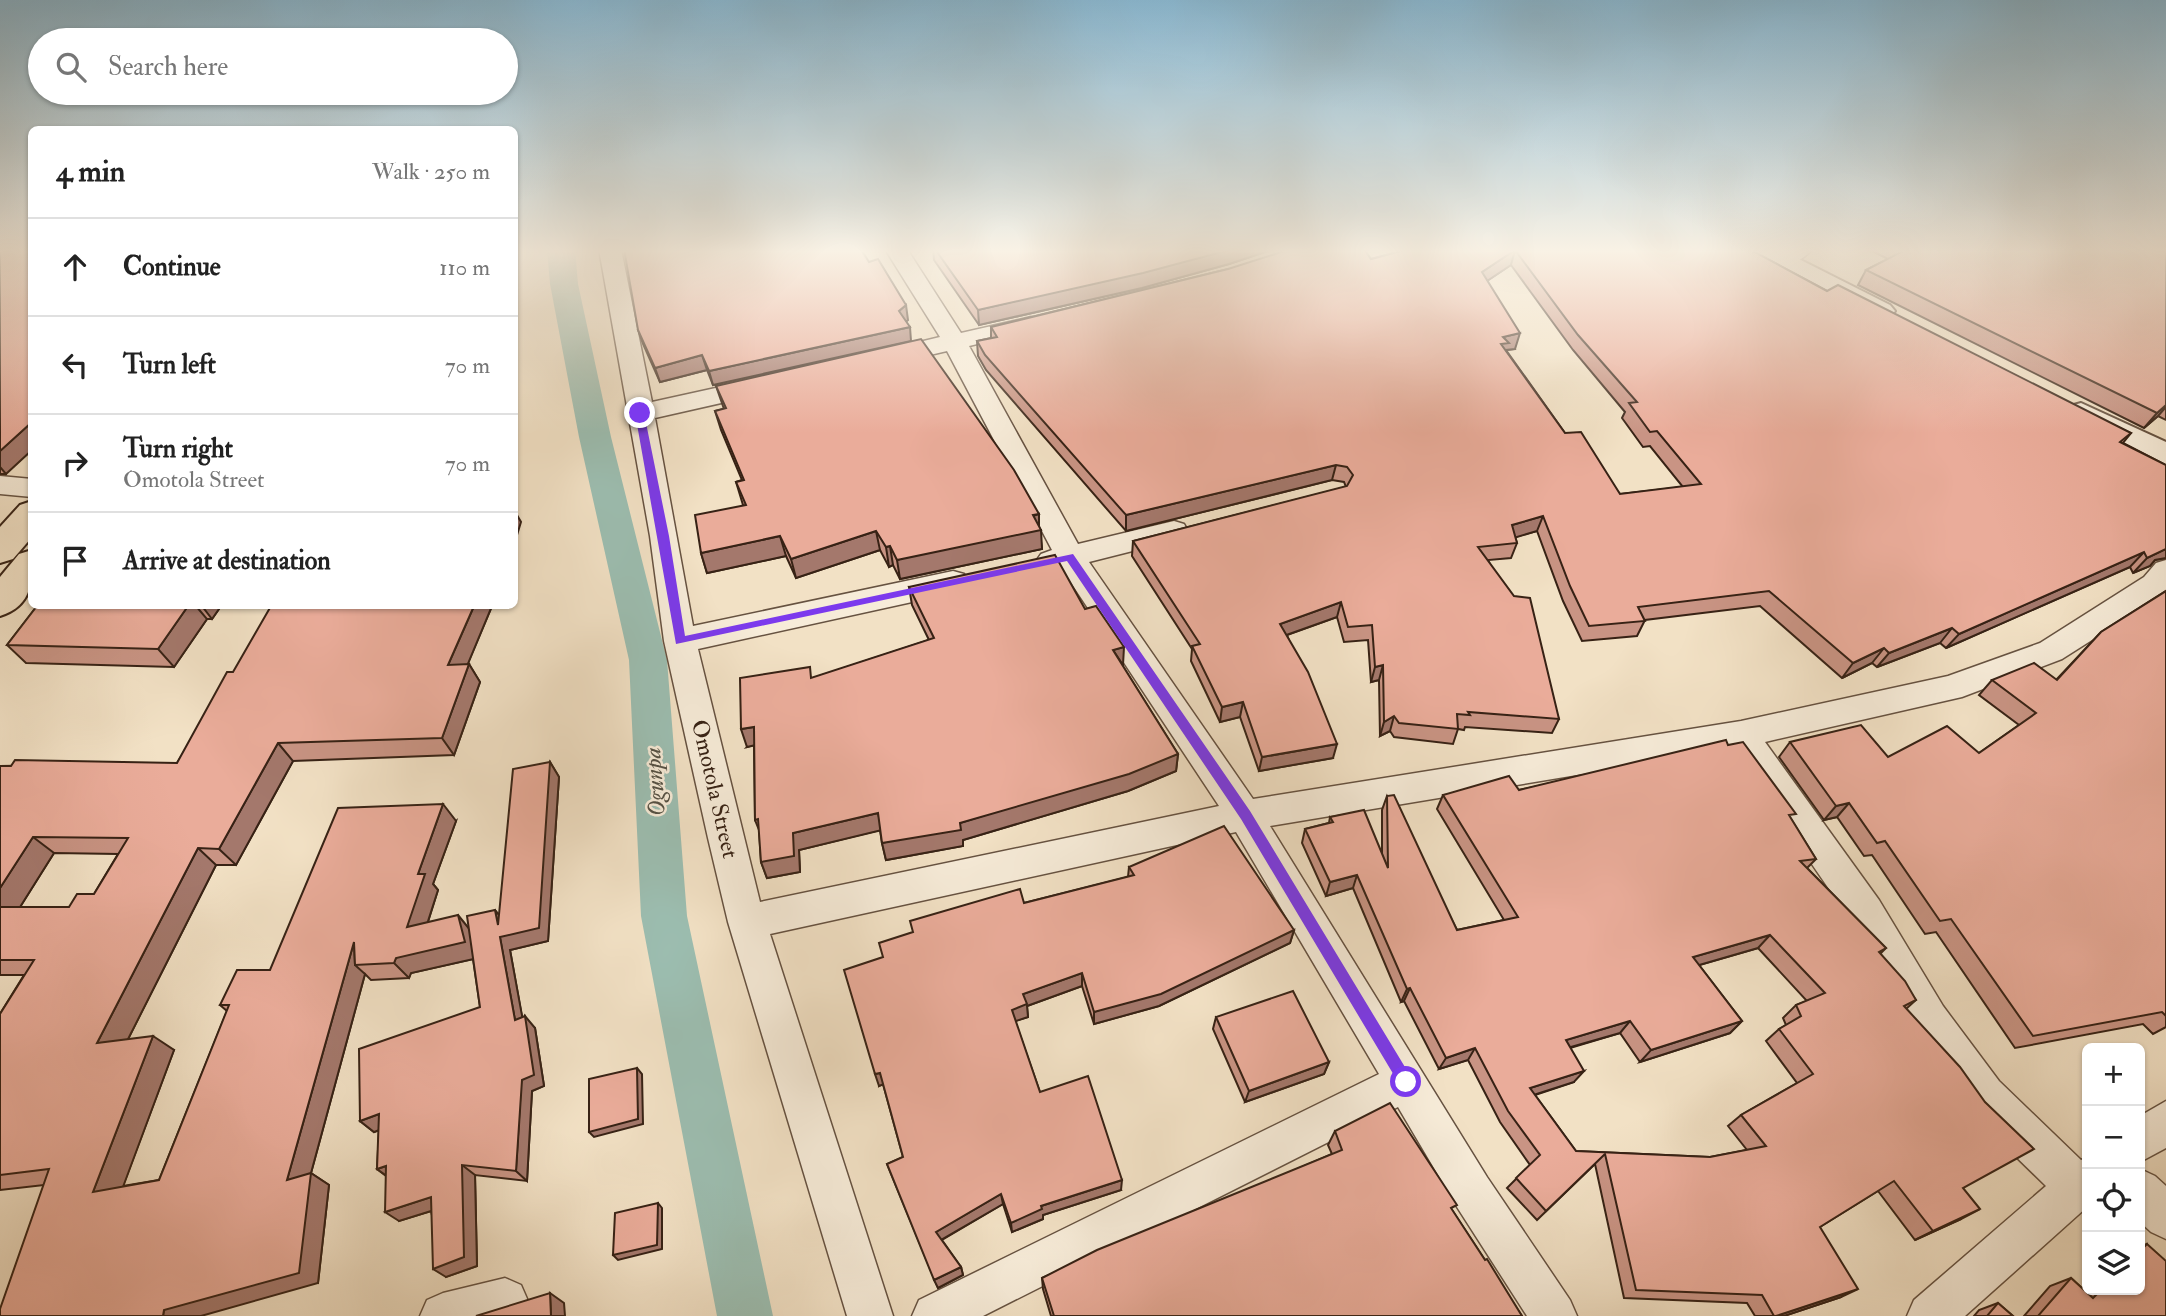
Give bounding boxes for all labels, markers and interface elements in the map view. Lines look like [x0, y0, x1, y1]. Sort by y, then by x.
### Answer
search box [28, 28, 518, 105]
icon: search [52, 48, 90, 86]
text: Search here [108, 51, 228, 83]
text: 4 min [56, 153, 125, 190]
text: Walk · 250 m [372, 157, 490, 186]
icon: ahead [56, 248, 94, 286]
text: Continue [123, 251, 221, 283]
text: 110 m [439, 253, 490, 282]
icon: left [56, 346, 94, 384]
text: Turn left [123, 349, 216, 381]
text: 70 m [445, 351, 490, 380]
route end [624, 397, 655, 428]
text: Turn right [123, 433, 233, 465]
icon: right [56, 444, 94, 482]
text: 70 m [445, 449, 490, 478]
text: Omotola Street [123, 465, 265, 494]
icon: arrive [56, 542, 94, 580]
text: Arrive at destination [123, 545, 331, 577]
street label: Omotola Street [685, 717, 745, 861]
water label: Ogunpa [637, 746, 673, 818]
map controls [2082, 1043, 2145, 1295]
button: + [2082, 1043, 2145, 1106]
route start [1390, 1066, 1421, 1097]
button: − [2082, 1106, 2145, 1169]
button: locate [2082, 1169, 2145, 1232]
button: layers [2082, 1232, 2145, 1295]

